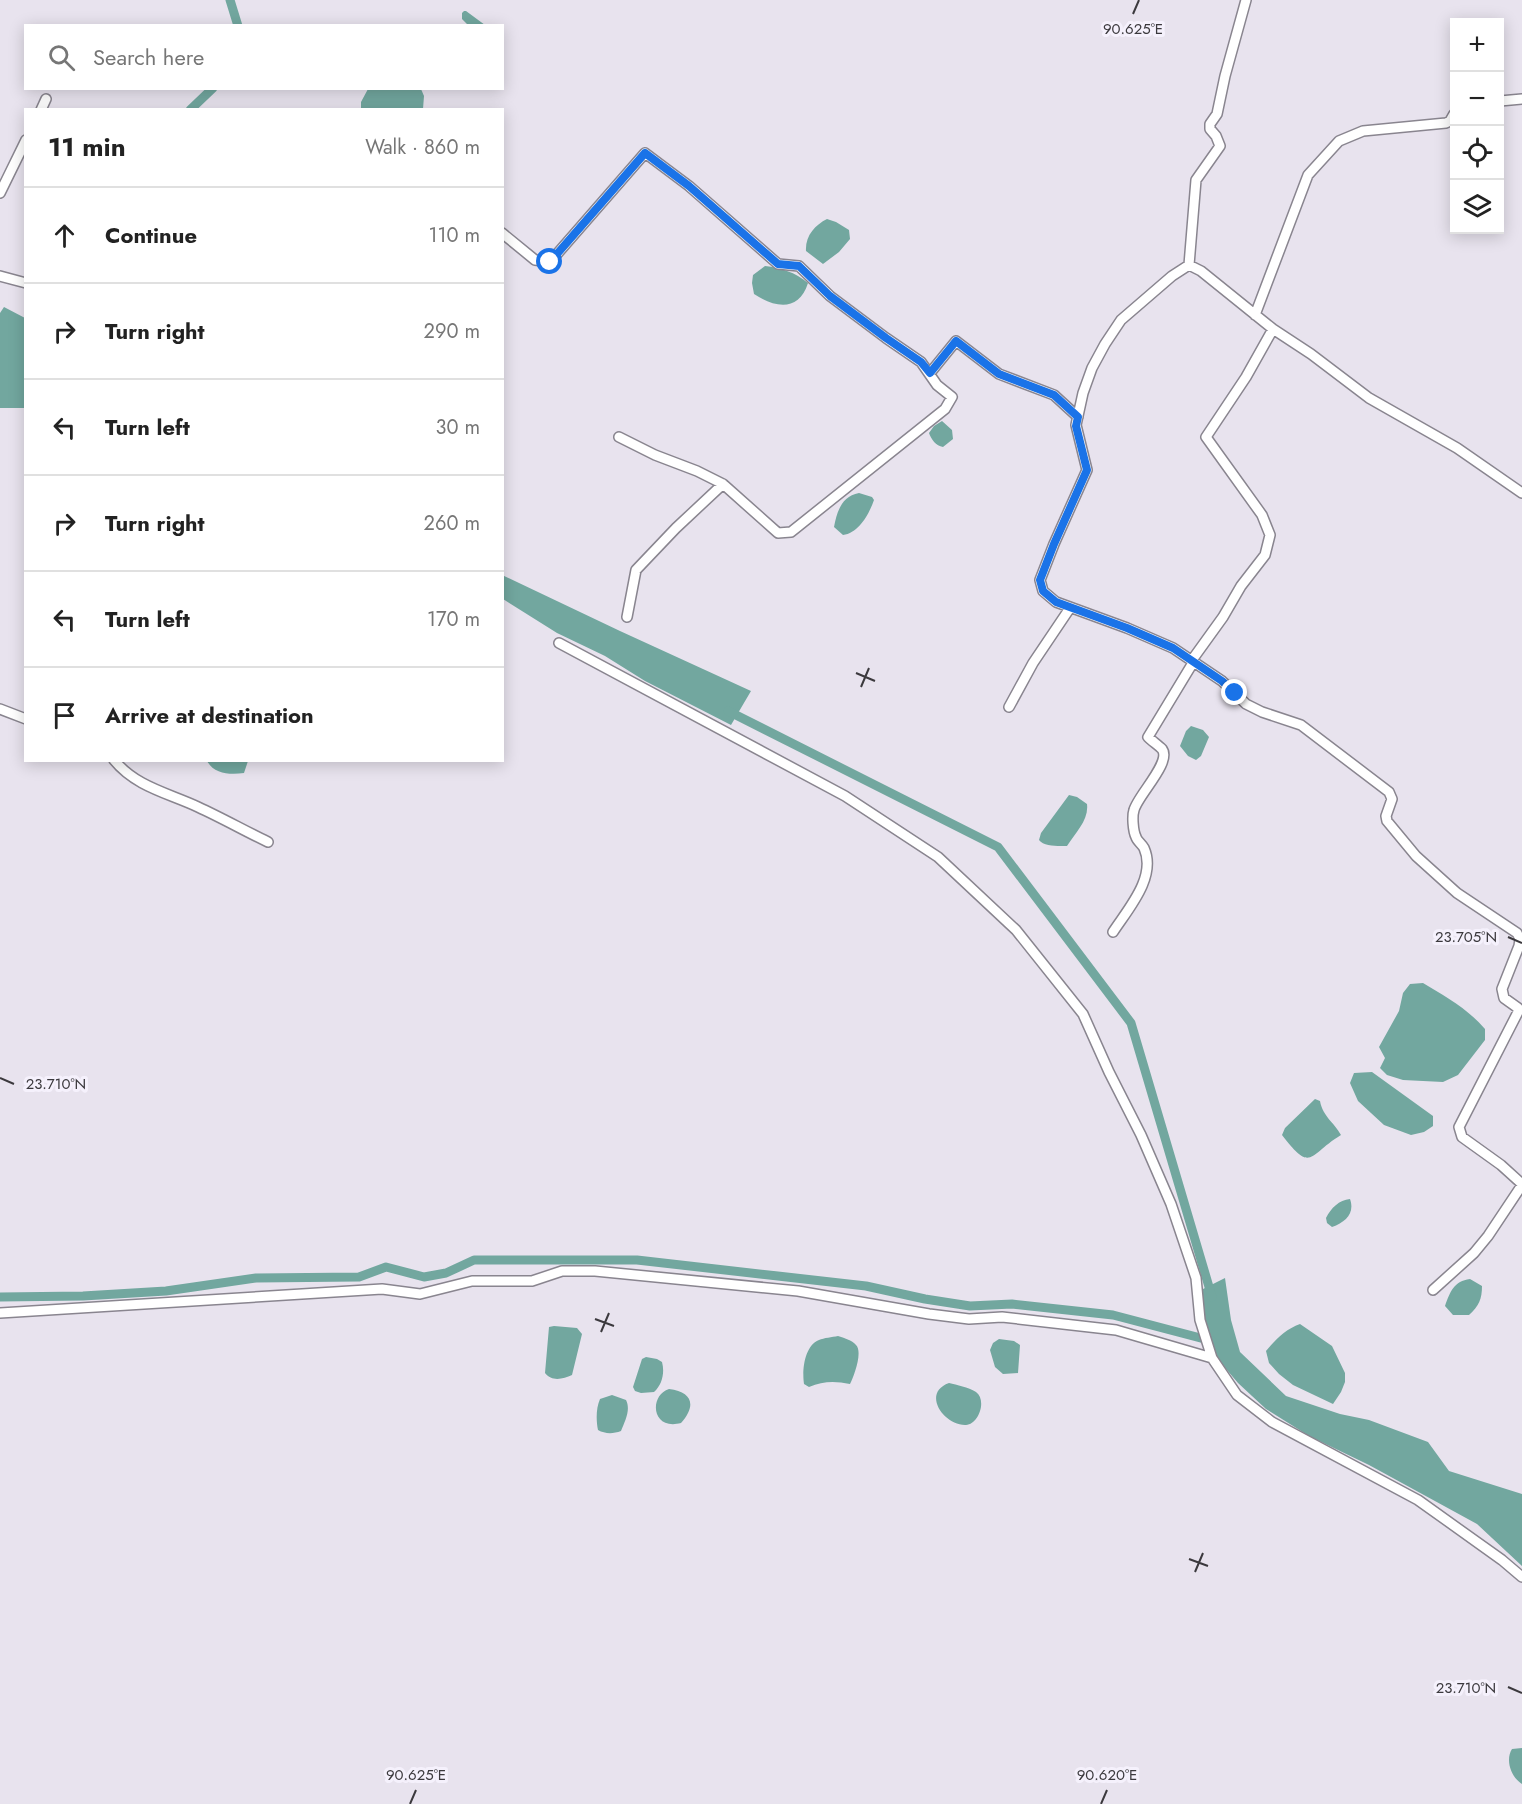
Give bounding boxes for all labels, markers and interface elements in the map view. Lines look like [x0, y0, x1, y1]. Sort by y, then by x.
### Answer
text: 90.625°E [1103, 18, 1163, 40]
map controls [1450, 18, 1504, 234]
button: + [1450, 18, 1504, 72]
search box [24, 24, 504, 90]
icon: search [45, 41, 78, 74]
text: Search here [93, 41, 204, 73]
button: − [1450, 72, 1504, 126]
button: locate [1450, 126, 1504, 180]
text: 11 min [48, 128, 126, 166]
text: Walk · 860 m [365, 133, 480, 162]
button: layers [1450, 180, 1504, 234]
icon: ahead [48, 219, 81, 252]
text: Continue [105, 219, 197, 251]
text: 110 m [428, 221, 480, 250]
route start [536, 248, 562, 274]
icon: right [48, 315, 81, 348]
text: Turn right [105, 315, 205, 347]
text: 290 m [424, 317, 480, 346]
icon: left [48, 411, 81, 444]
text: Turn left [105, 411, 190, 443]
text: 30 m [435, 413, 480, 442]
icon: right [48, 507, 81, 540]
text: Turn right [105, 507, 205, 539]
text: 260 m [424, 509, 480, 538]
icon: left [48, 603, 81, 636]
text: Turn left [105, 603, 190, 635]
text: 170 m [427, 605, 480, 634]
route end [1221, 679, 1247, 705]
icon: arrive [48, 699, 81, 732]
text: Arrive at destination [105, 699, 314, 731]
text: 23.705°N [1435, 926, 1497, 948]
text: 23.710°N [26, 1073, 86, 1095]
text: 23.710°N [1436, 1677, 1496, 1699]
text: 90.625°E [386, 1764, 446, 1786]
text: 90.620°E [1077, 1764, 1137, 1786]

